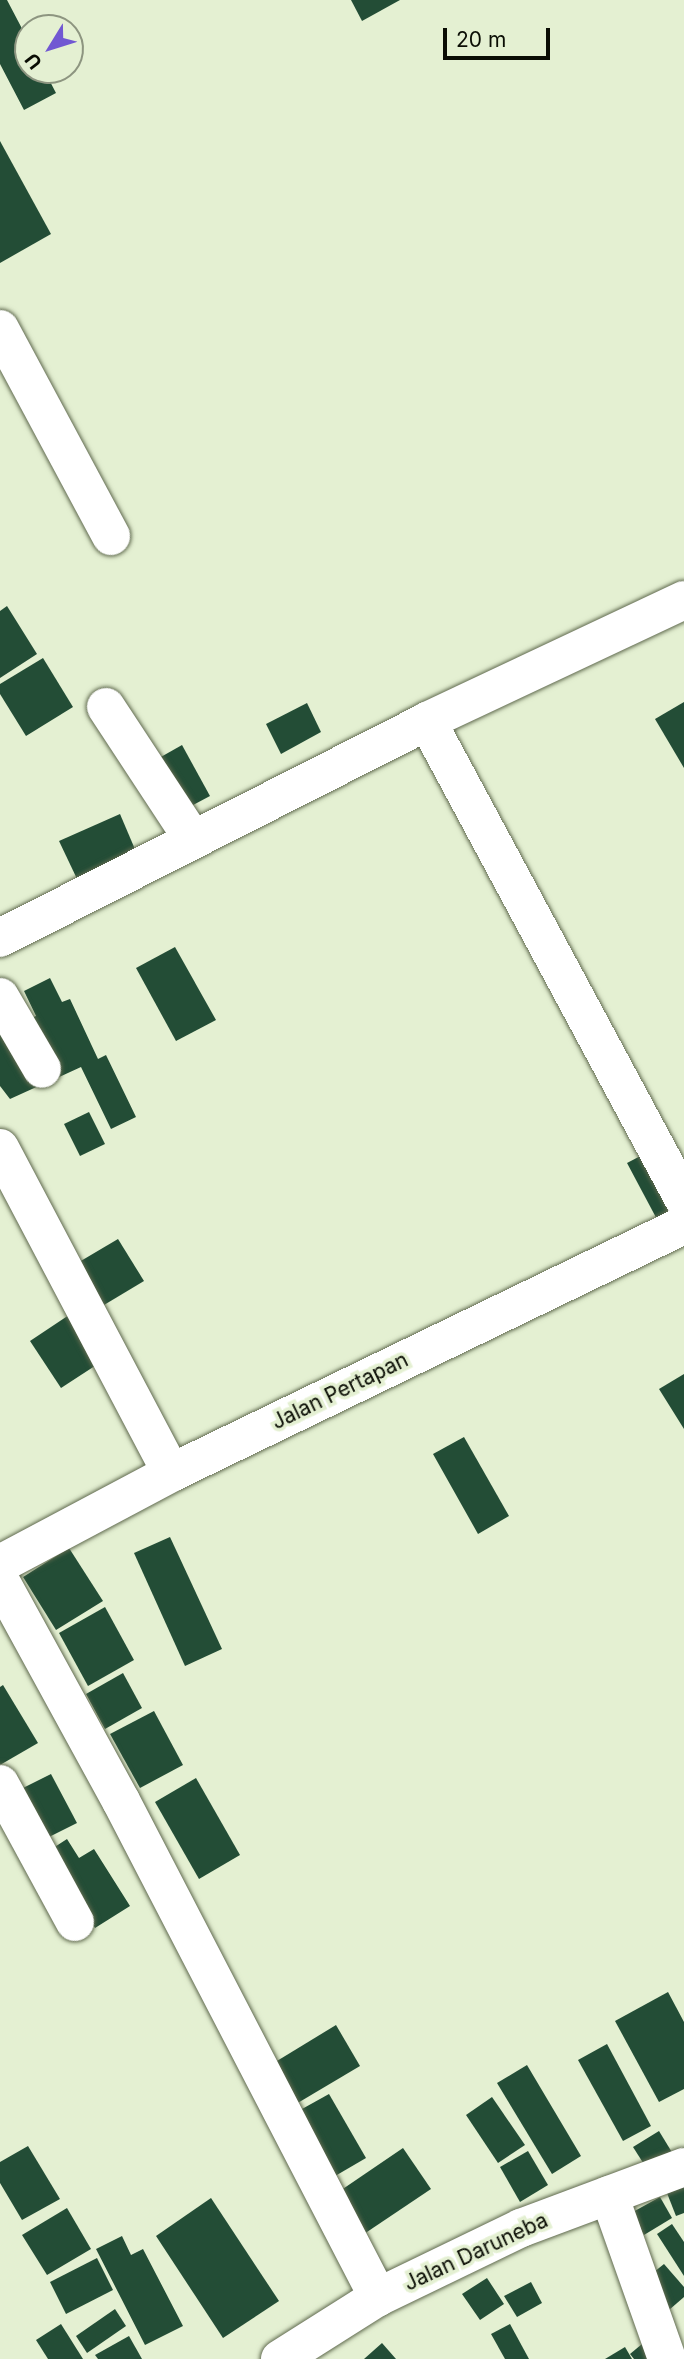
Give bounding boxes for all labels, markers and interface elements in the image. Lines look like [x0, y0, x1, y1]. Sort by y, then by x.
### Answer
north arrow [14, 14, 84, 84]
scale bar [446, 14, 553, 58]
text: 20 m [456, 27, 506, 52]
text: U [20, 48, 47, 74]
street label: Jalan Pertapan [268, 1347, 412, 1435]
street label: Jalan Daruneba [400, 2208, 552, 2296]

